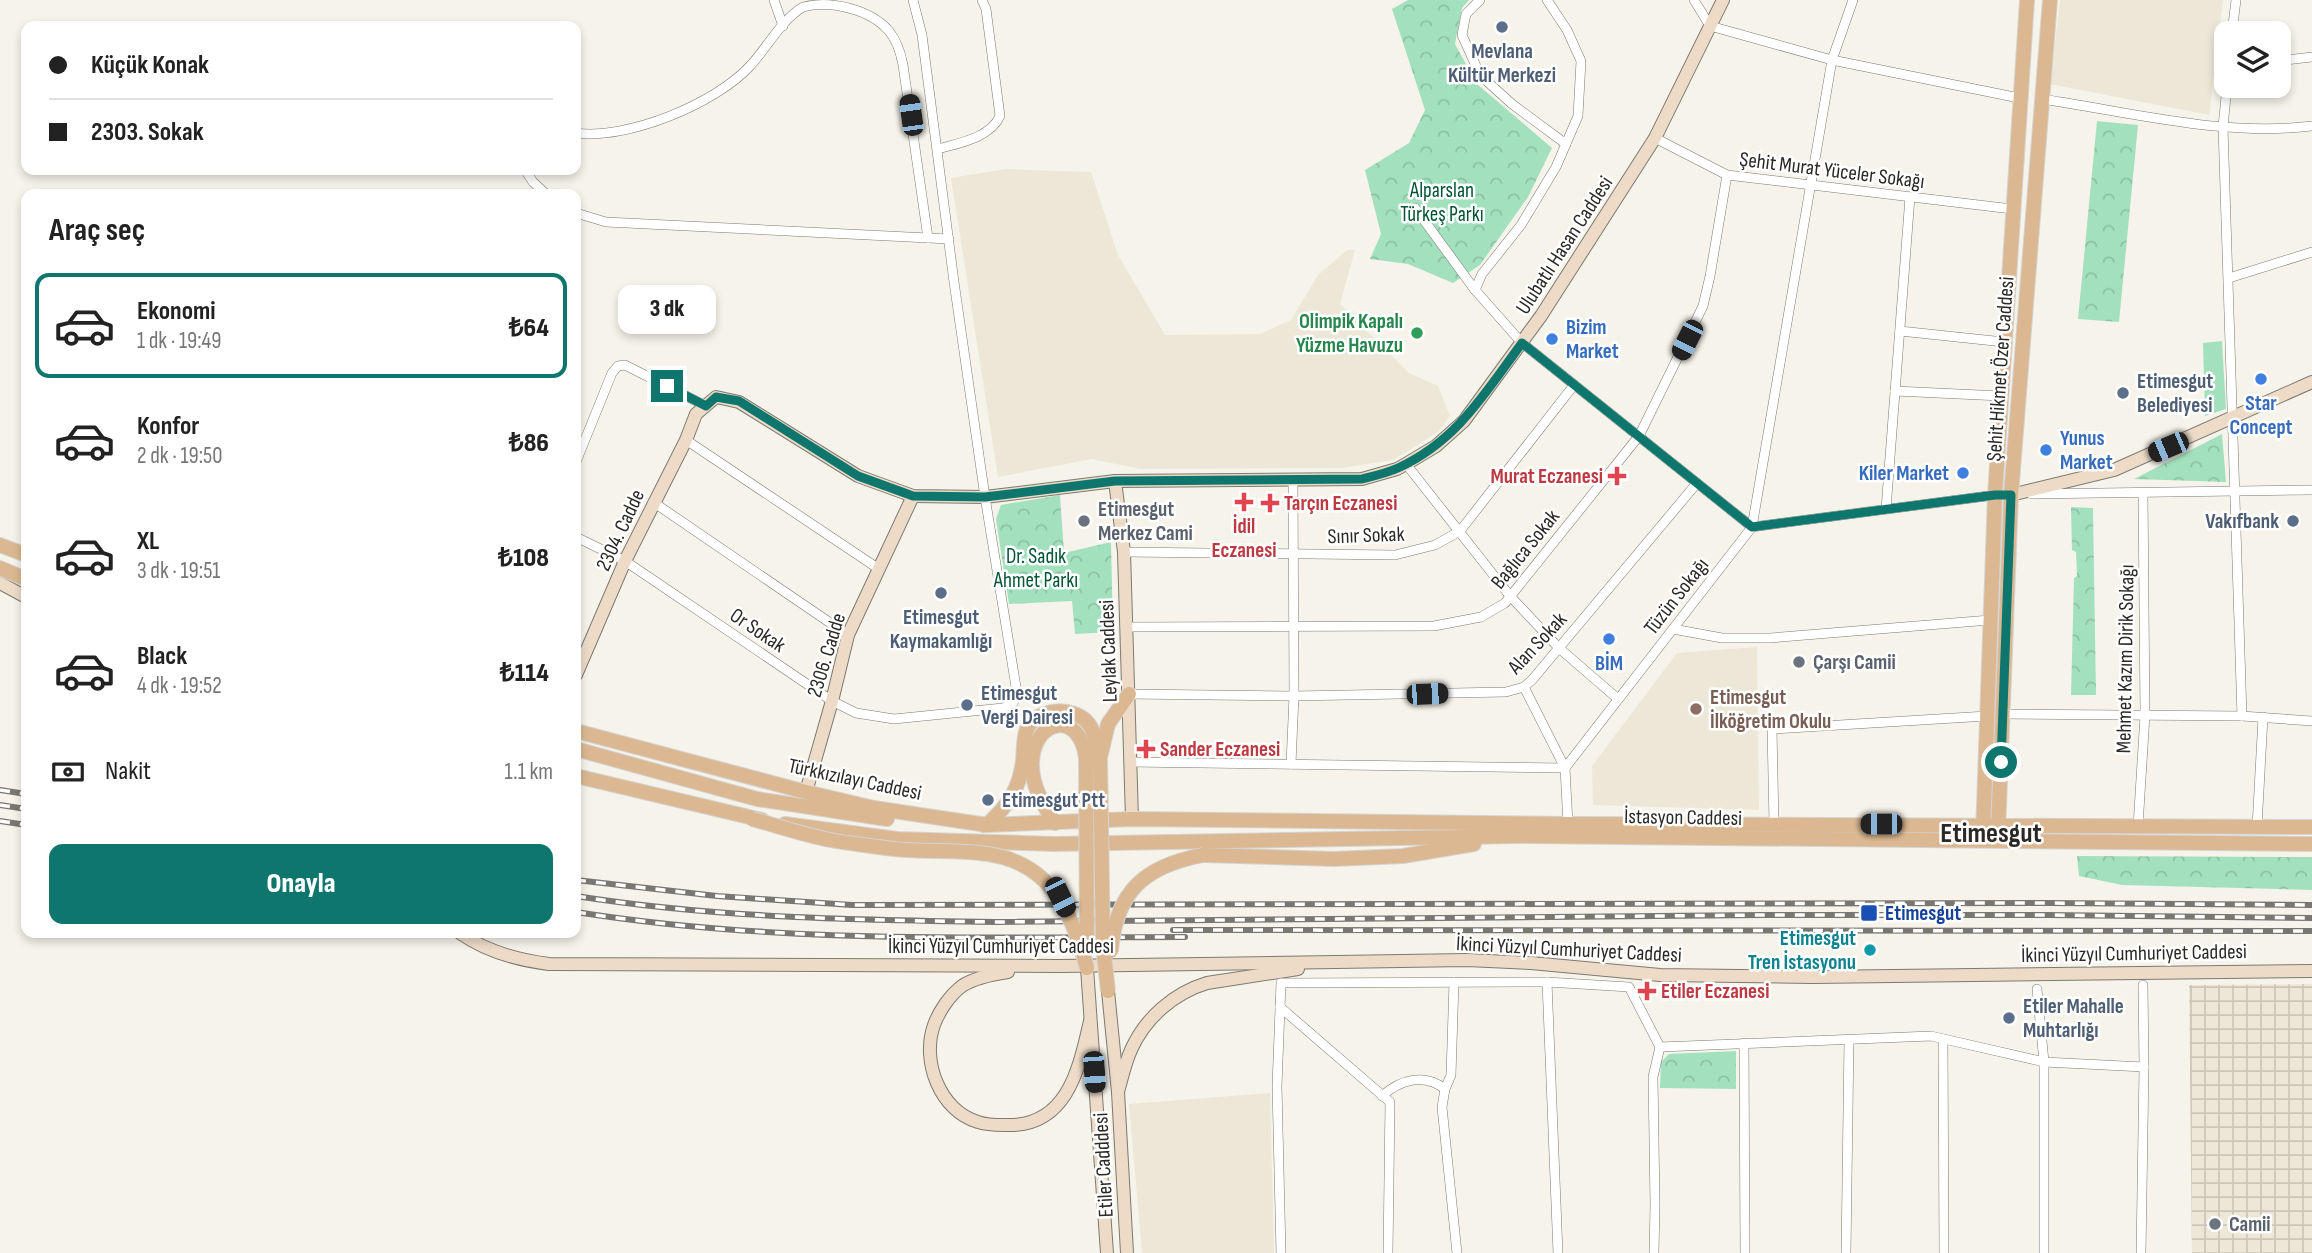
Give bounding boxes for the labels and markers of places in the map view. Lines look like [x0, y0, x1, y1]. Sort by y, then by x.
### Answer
marker: Mevlana Kültür Merkezi [1494, 19, 1510, 35]
place label: Mevlana Kültür Merkezi [1448, 39, 1556, 88]
place label: Olimpik Kapalı Yüzme Havuzu [1296, 309, 1403, 358]
place label: Bizim Market [1566, 315, 1619, 364]
marker: Olimpik Kapalı Yüzme Havuzu [1409, 325, 1425, 341]
marker: Bizim Market [1544, 331, 1560, 347]
place label: Etimesgut Belediyesi [2137, 369, 2213, 418]
marker: Star Concept [2253, 371, 2269, 387]
marker: Etimesgut Belediyesi [2115, 385, 2131, 401]
place label: Star Concept [2230, 391, 2293, 440]
place label: Yunus Market [2060, 426, 2113, 475]
marker: Yunus Market [2038, 442, 2054, 458]
place label: Kiler Market [1859, 461, 1949, 486]
place label: Murat Eczanesi [1491, 464, 1603, 489]
marker: Kiler Market [1955, 465, 1971, 481]
marker: Murat Eczanesi [1609, 468, 1625, 484]
place label: Tarçın Eczanesi [1284, 491, 1397, 516]
marker: İdil Eczanesi [1236, 494, 1252, 510]
marker: Tarçın Eczanesi [1262, 495, 1278, 511]
place label: Etimesgut Merkez Cami [1098, 497, 1193, 546]
place label: Vakıfbank [2205, 509, 2279, 534]
marker: Etimesgut Merkez Cami [1076, 513, 1092, 529]
marker: Vakıfbank [2285, 513, 2301, 529]
place label: İdil Eczanesi [1211, 514, 1277, 563]
marker: Etimesgut Kaymakamlığı [933, 585, 949, 601]
place label: Etimesgut Kaymakamlığı [890, 605, 992, 654]
marker: BİM [1601, 631, 1617, 647]
place label: Çarşı Camii [1813, 650, 1896, 675]
place label: BİM [1595, 651, 1623, 676]
marker: Çarşı Camii [1791, 654, 1807, 670]
place label: Etimesgut Vergi Dairesi [981, 681, 1073, 730]
place label: Etimesgut İlköğretim Okulu [1710, 685, 1831, 734]
marker: Etimesgut Vergi Dairesi [959, 697, 975, 713]
marker: Etimesgut İlköğretim Okulu [1688, 701, 1704, 717]
place label: Sander Eczanesi [1160, 737, 1280, 762]
marker: Sander Eczanesi [1138, 741, 1154, 757]
place label: Etimesgut Ptt [1002, 788, 1105, 813]
marker: Etimesgut Ptt [980, 792, 996, 808]
place label: Etimesgut [1885, 901, 1961, 926]
marker: Etimesgut [1859, 903, 1879, 923]
place label: Etimesgut Tren İstasyonu [1748, 926, 1856, 975]
marker: Etimesgut Tren İstasyonu [1862, 942, 1878, 958]
place label: Etiler Eczanesi [1661, 979, 1769, 1004]
marker: Etiler Eczanesi [1639, 983, 1655, 999]
place label: Etiler Mahalle Muhtarlığı [2023, 994, 2124, 1043]
marker: Etiler Mahalle Muhtarlığı [2001, 1010, 2017, 1026]
place label: Camii [2229, 1212, 2271, 1237]
marker: Camii [2207, 1216, 2223, 1232]

